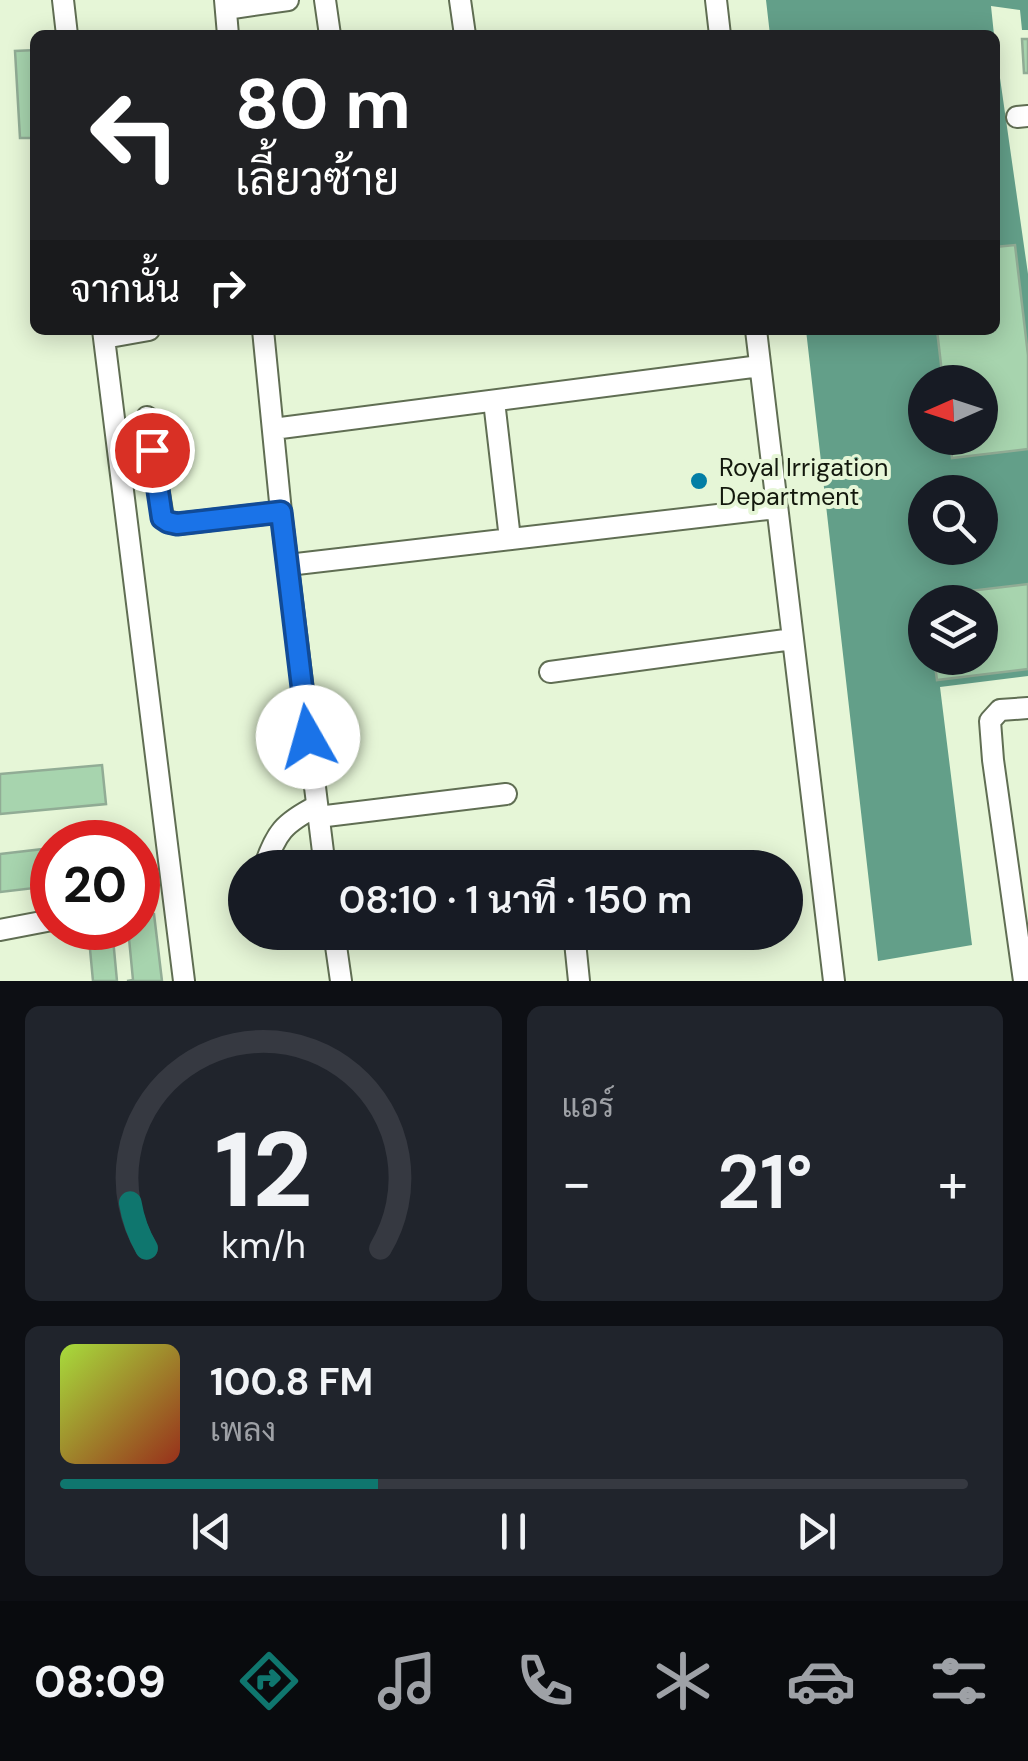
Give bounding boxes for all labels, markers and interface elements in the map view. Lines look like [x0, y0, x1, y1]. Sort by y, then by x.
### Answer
text: 80 m [235, 59, 411, 150]
icon: left [70, 70, 200, 200]
text: เลี้ยวซ้าย [235, 150, 399, 209]
icon: right [200, 260, 255, 315]
text: จากนั้น [70, 264, 180, 314]
north arrow [908, 365, 998, 455]
map controls [908, 365, 998, 675]
pin [110, 408, 195, 493]
icon: arrive [125, 423, 180, 478]
place label: Royal Irrigation Department [719, 451, 888, 513]
marker: Royal Irrigation Department [688, 470, 710, 492]
button: search [908, 475, 998, 565]
button: layers [908, 585, 998, 675]
position arrow [256, 685, 360, 789]
speed limit sign: 20 [30, 820, 160, 950]
text: 08:10 · 1 นาที · 150 m [339, 875, 692, 925]
text: แอร์ [562, 1085, 614, 1127]
text: 12 [214, 1103, 312, 1238]
text: 21° [717, 1134, 813, 1231]
text: − [562, 1147, 592, 1219]
text: + [938, 1147, 968, 1219]
text: km/h [221, 1223, 305, 1269]
text: 100.8 FM [210, 1357, 373, 1407]
text: เพลง [210, 1409, 276, 1451]
icon: previous [184, 1504, 239, 1559]
icon: pause [486, 1504, 541, 1559]
icon: next [789, 1504, 844, 1559]
icon: directions [234, 1646, 304, 1716]
icon: music [372, 1646, 442, 1716]
icon: phone [510, 1646, 580, 1716]
icon: climate [648, 1646, 718, 1716]
icon: car [786, 1646, 856, 1716]
icon: filters [924, 1646, 994, 1716]
text: 08:09 [34, 1652, 166, 1711]

